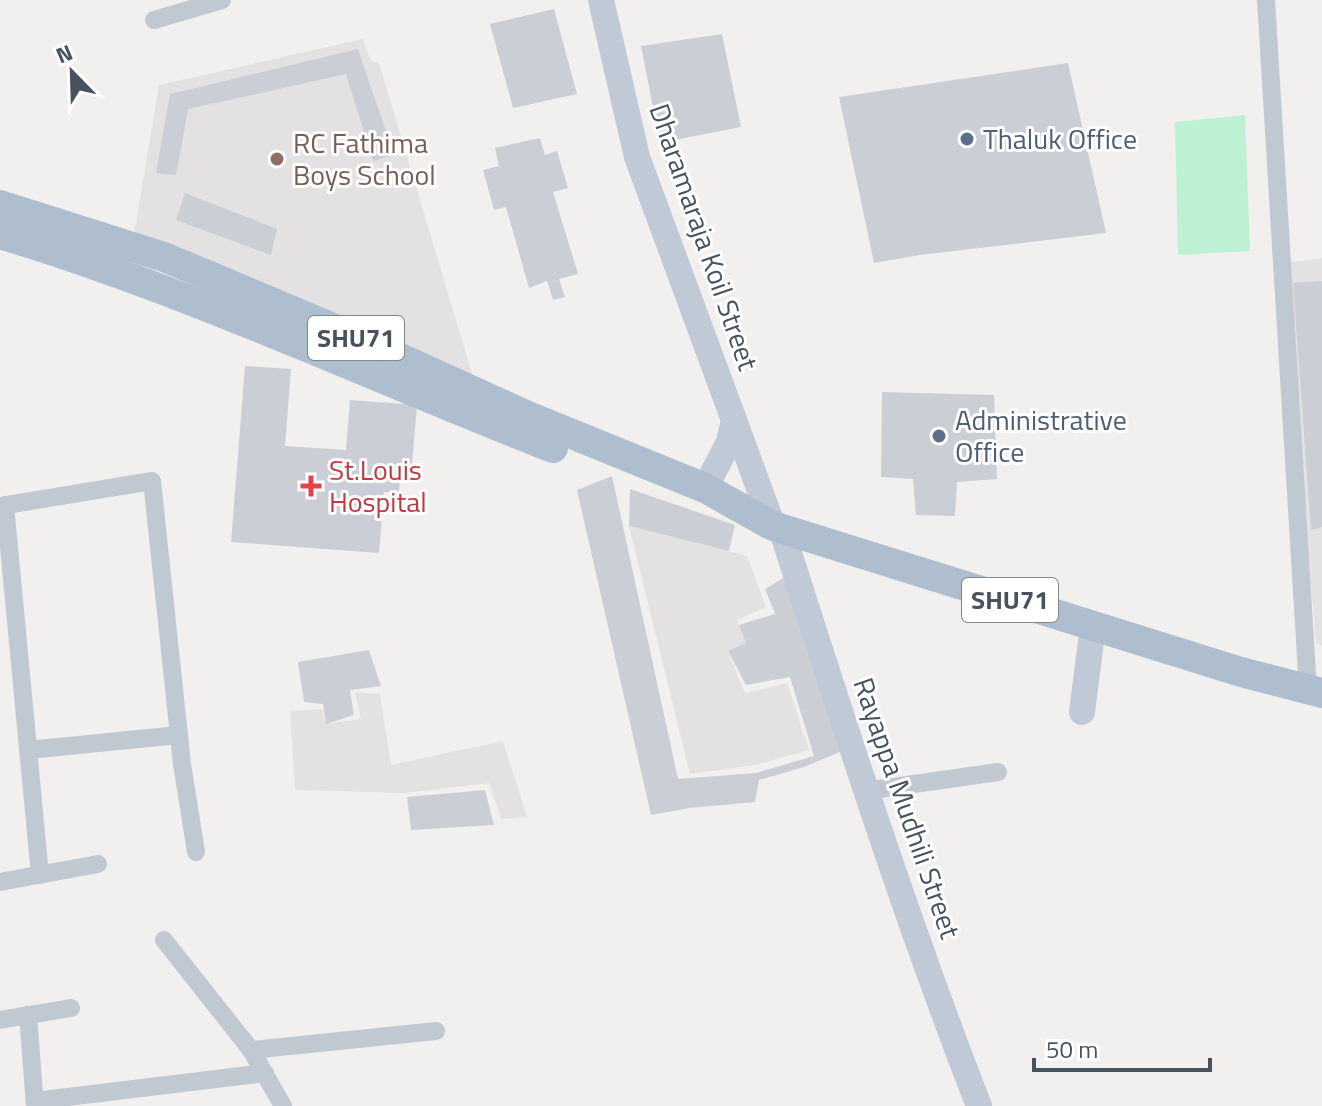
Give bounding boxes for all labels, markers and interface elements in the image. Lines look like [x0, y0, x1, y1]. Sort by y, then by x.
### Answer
north arrow [32, 32, 112, 112]
text: N [51, 35, 78, 72]
street label: Dharamaraja Koil Street [639, 98, 770, 376]
place label: Thaluk Office [983, 117, 1137, 160]
place label: RC Fathima Boys School [293, 121, 436, 196]
marker: Thaluk Office [958, 130, 976, 148]
marker: RC Fathima Boys School [268, 150, 286, 168]
road number: SHU71 [308, 316, 404, 360]
place label: Administrative Office [955, 398, 1127, 473]
marker: Administrative Office [930, 427, 948, 445]
place label: St.Louis Hospital [329, 448, 427, 523]
marker: St.Louis Hospital [300, 475, 322, 497]
road number: SHU71 [962, 578, 1058, 622]
street label: Rayappa Mudhili Street [843, 672, 972, 944]
scale bar [1034, 1022, 1210, 1072]
text: 50 m [1046, 1031, 1098, 1067]

